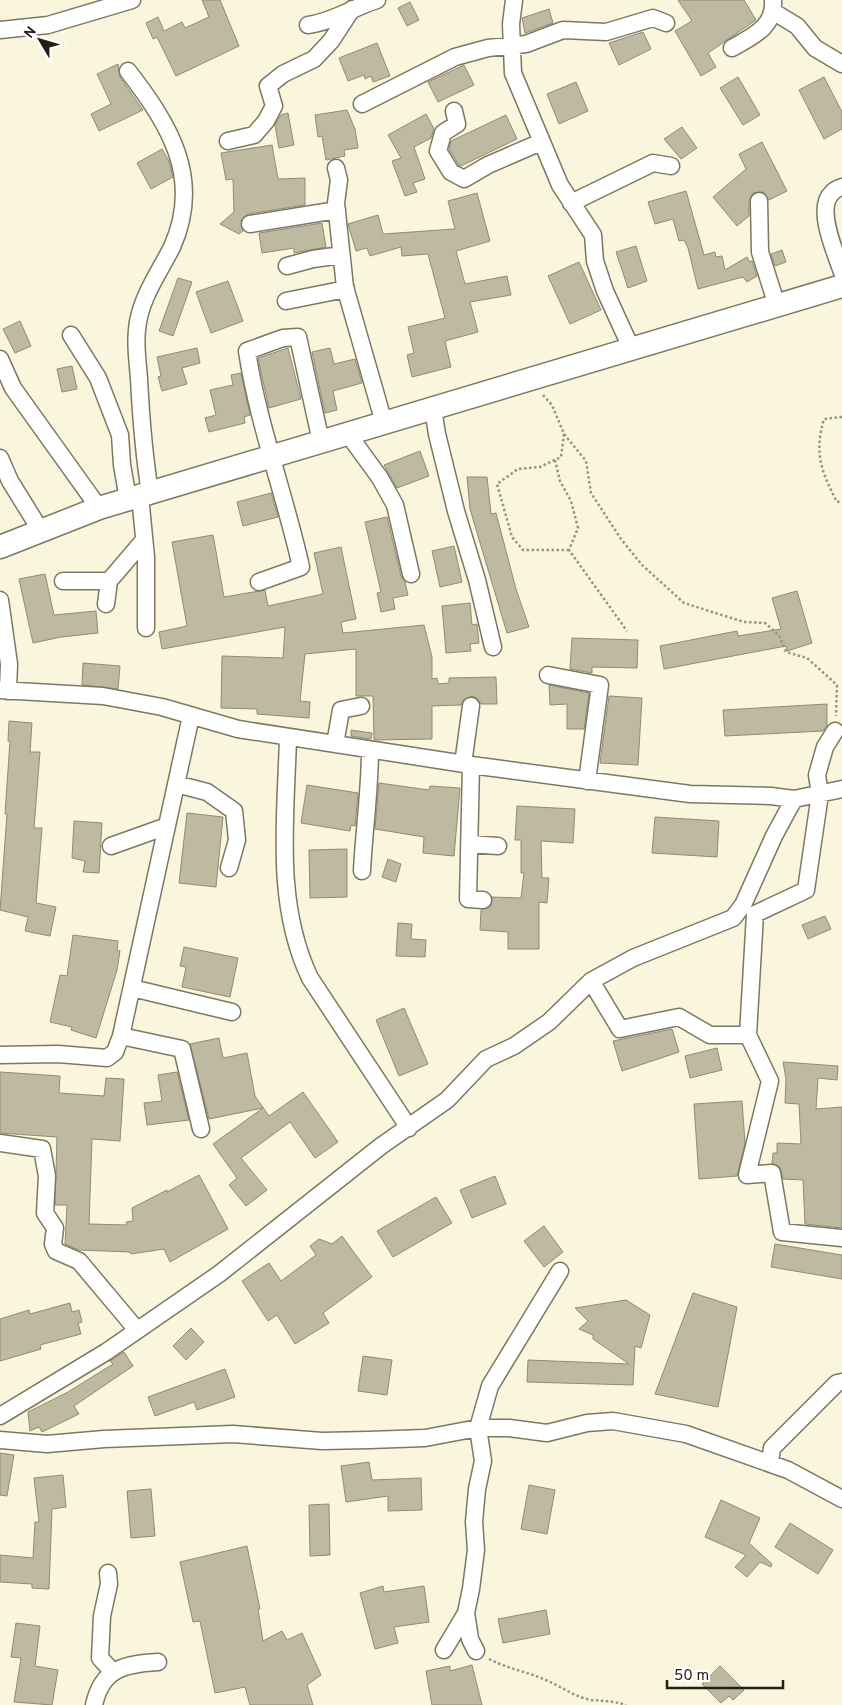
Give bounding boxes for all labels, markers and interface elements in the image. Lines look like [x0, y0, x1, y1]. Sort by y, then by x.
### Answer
north arrow [15, 15, 65, 65]
text: N [21, 24, 41, 42]
scale bar [667, 1658, 783, 1690]
text: 50 m [674, 1667, 709, 1686]

